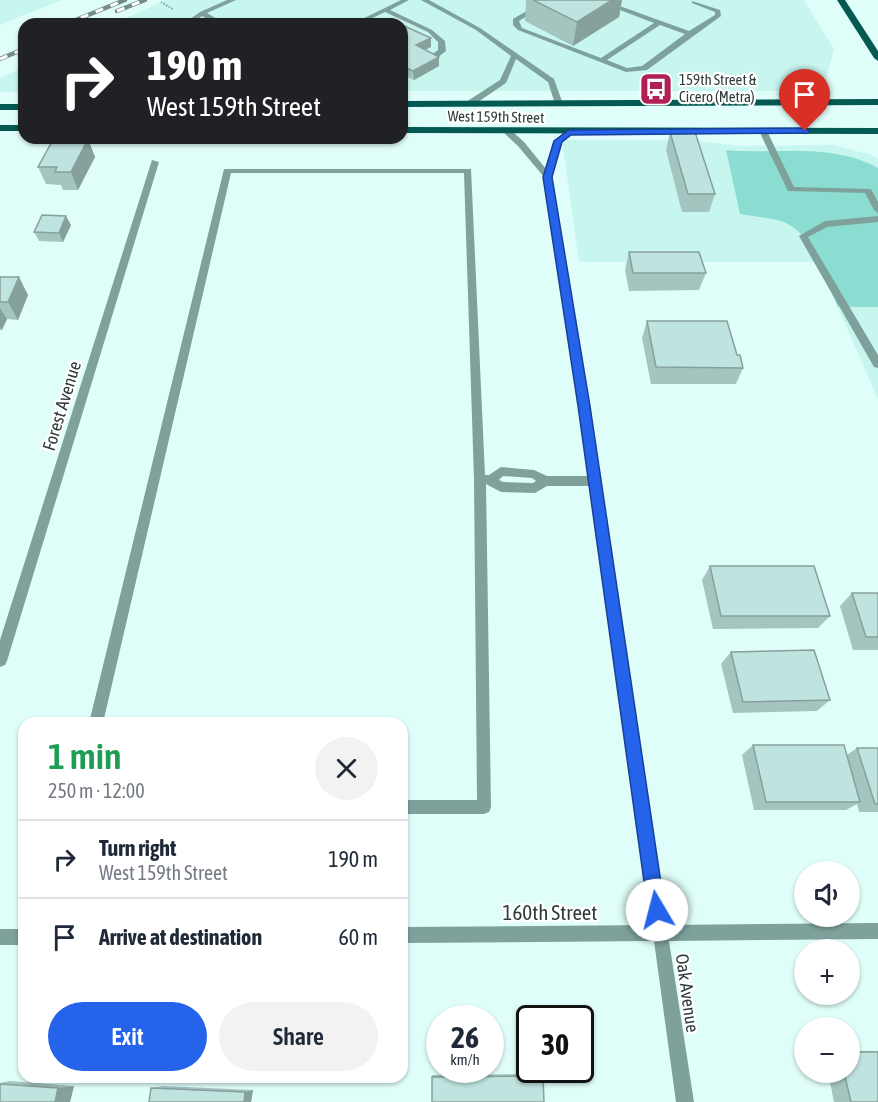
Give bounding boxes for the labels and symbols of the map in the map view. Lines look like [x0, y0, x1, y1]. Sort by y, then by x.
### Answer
pin [779, 69, 830, 131]
bus stop icon: 159th Street & Cicero (Metra) [638, 71, 674, 107]
place label: 159th Street & Cicero (Metra) [679, 71, 757, 105]
street label: West 159th Street [448, 107, 544, 126]
street label: Forest Avenue [38, 358, 85, 453]
position arrow [625, 878, 689, 942]
street label: 160th Street [503, 900, 597, 924]
street label: Oak Avenue [672, 952, 703, 1034]
speed limit sign: 30 [516, 1005, 594, 1083]

